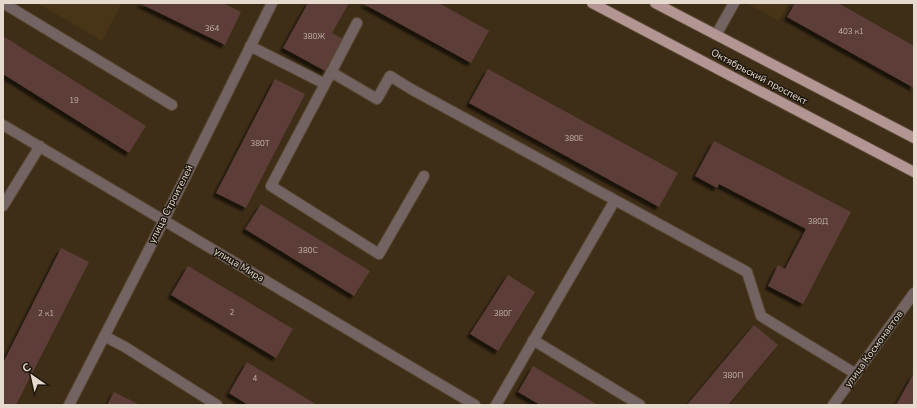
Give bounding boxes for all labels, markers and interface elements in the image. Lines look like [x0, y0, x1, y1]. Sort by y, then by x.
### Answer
house number: 364 [205, 23, 219, 34]
house number: 403 к1 [838, 26, 864, 37]
house number: 380Ж [303, 31, 325, 42]
street label: Октябрьский проспект [708, 46, 810, 109]
house number: 19 [69, 95, 79, 106]
house number: 380Е [564, 133, 584, 144]
house number: 380Т [250, 138, 270, 149]
street label: улица Строителей [145, 162, 197, 245]
house number: 380Д [808, 216, 829, 227]
street label: улица Мира [211, 245, 267, 285]
house number: 380С [298, 245, 319, 256]
house number: 2 [230, 307, 235, 318]
street label: улица Космонавтов [841, 307, 907, 390]
house number: 2 к1 [38, 308, 54, 319]
house number: 380Г [494, 308, 513, 319]
north arrow [12, 356, 52, 396]
text: С [19, 360, 34, 376]
house number: 380П [723, 370, 743, 381]
house number: 4 [253, 373, 258, 384]

